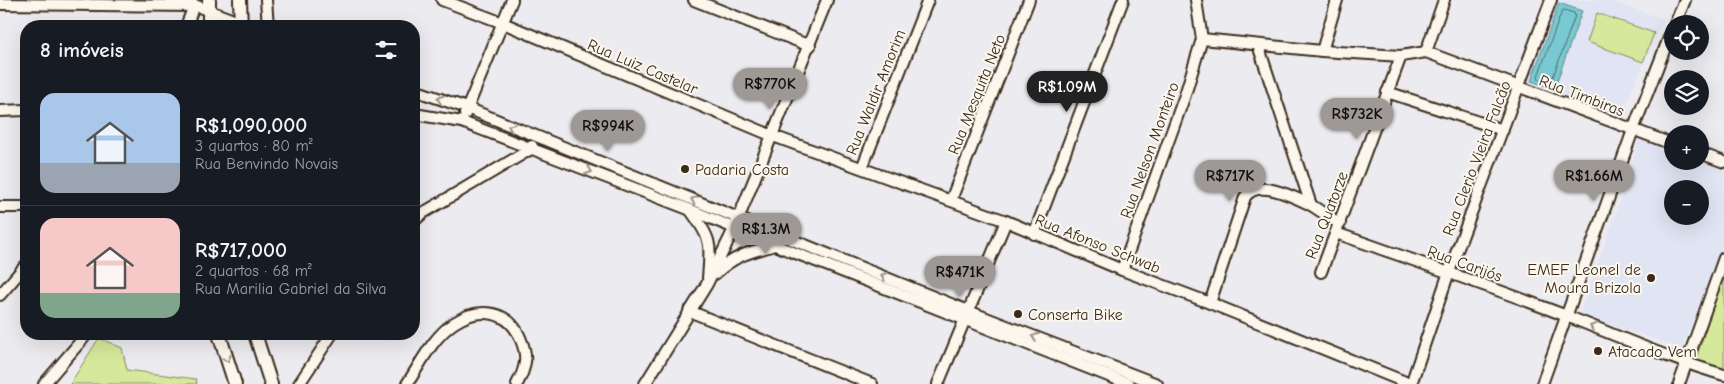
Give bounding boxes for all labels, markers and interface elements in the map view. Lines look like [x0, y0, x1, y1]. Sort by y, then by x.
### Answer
map controls [1664, 15, 1709, 225]
button: locate [1664, 15, 1709, 60]
street label: Rua Waldir Amorim [843, 27, 909, 158]
street label: Rua Mesquita Neto [945, 32, 1009, 157]
icon: filters [372, 36, 400, 64]
street label: Rua Luiz Castelar [585, 36, 701, 99]
text: 8 imóveis [40, 38, 124, 62]
pin: R$770K [729, 68, 811, 110]
pin: R$1.09M [1021, 70, 1113, 113]
button: layers [1664, 70, 1709, 115]
street label: Rua Timbiras [1537, 71, 1627, 121]
text: R$770K [744, 75, 796, 93]
text: R$1.09M [1038, 78, 1096, 96]
street label: Rua Clerio Vieira Falcão [1439, 78, 1515, 238]
street label: Rua Nelson Monteiro [1117, 80, 1183, 221]
one-way arrow [437, 95, 445, 105]
pin: R$732K [1316, 98, 1398, 140]
text: R$732K [1331, 105, 1383, 123]
pin: R$994K [567, 110, 649, 152]
icon: home [80, 113, 140, 173]
text: R$1,090,000 [195, 113, 307, 137]
text: R$994K [582, 117, 634, 135]
one-way arrow [507, 122, 516, 133]
button: + [1664, 125, 1709, 170]
text: 3 quartos · 80 m² [195, 137, 313, 155]
text: Rua Benvindo Novais [195, 155, 338, 173]
pin: R$717K [1189, 160, 1271, 202]
pin: R$1.66M [1548, 160, 1640, 202]
place label: Padaria Costa [695, 161, 789, 179]
marker: Padaria Costa [679, 163, 691, 175]
one-way arrow [584, 165, 593, 175]
text: R$717K [1206, 167, 1254, 185]
text: R$1.66M [1565, 167, 1623, 185]
street label: Rua Quatorze [1302, 169, 1352, 262]
button: − [1664, 180, 1709, 225]
one-way arrow [690, 196, 699, 206]
street label: Rua Afonso Schwab [1032, 211, 1163, 277]
pin: R$1.3M [725, 212, 807, 255]
text: R$1.3M [742, 220, 790, 238]
icon: home [80, 238, 140, 298]
text: R$717,000 [195, 238, 287, 262]
street label: Rua Carijós [1425, 242, 1505, 286]
pin: R$471K [919, 256, 1001, 298]
place label: EMEF Leonel de Moura Brizola [1527, 261, 1641, 297]
text: 2 quartos · 68 m² [195, 262, 312, 280]
text: R$471K [936, 263, 984, 281]
one-way arrow [880, 272, 889, 283]
marker: EMEF Leonel de Moura Brizola [1645, 272, 1657, 284]
text: Rua Marilia Gabriel da Silva [195, 280, 387, 298]
place label: Conserta Bike [1028, 306, 1123, 324]
marker: Conserta Bike [1012, 308, 1024, 320]
one-way arrow [1589, 322, 1598, 333]
one-way arrow [1031, 332, 1040, 343]
place label: Atacado Vem [1608, 343, 1697, 361]
marker: Atacado Vem [1592, 345, 1604, 357]
one-way arrow [222, 354, 232, 363]

